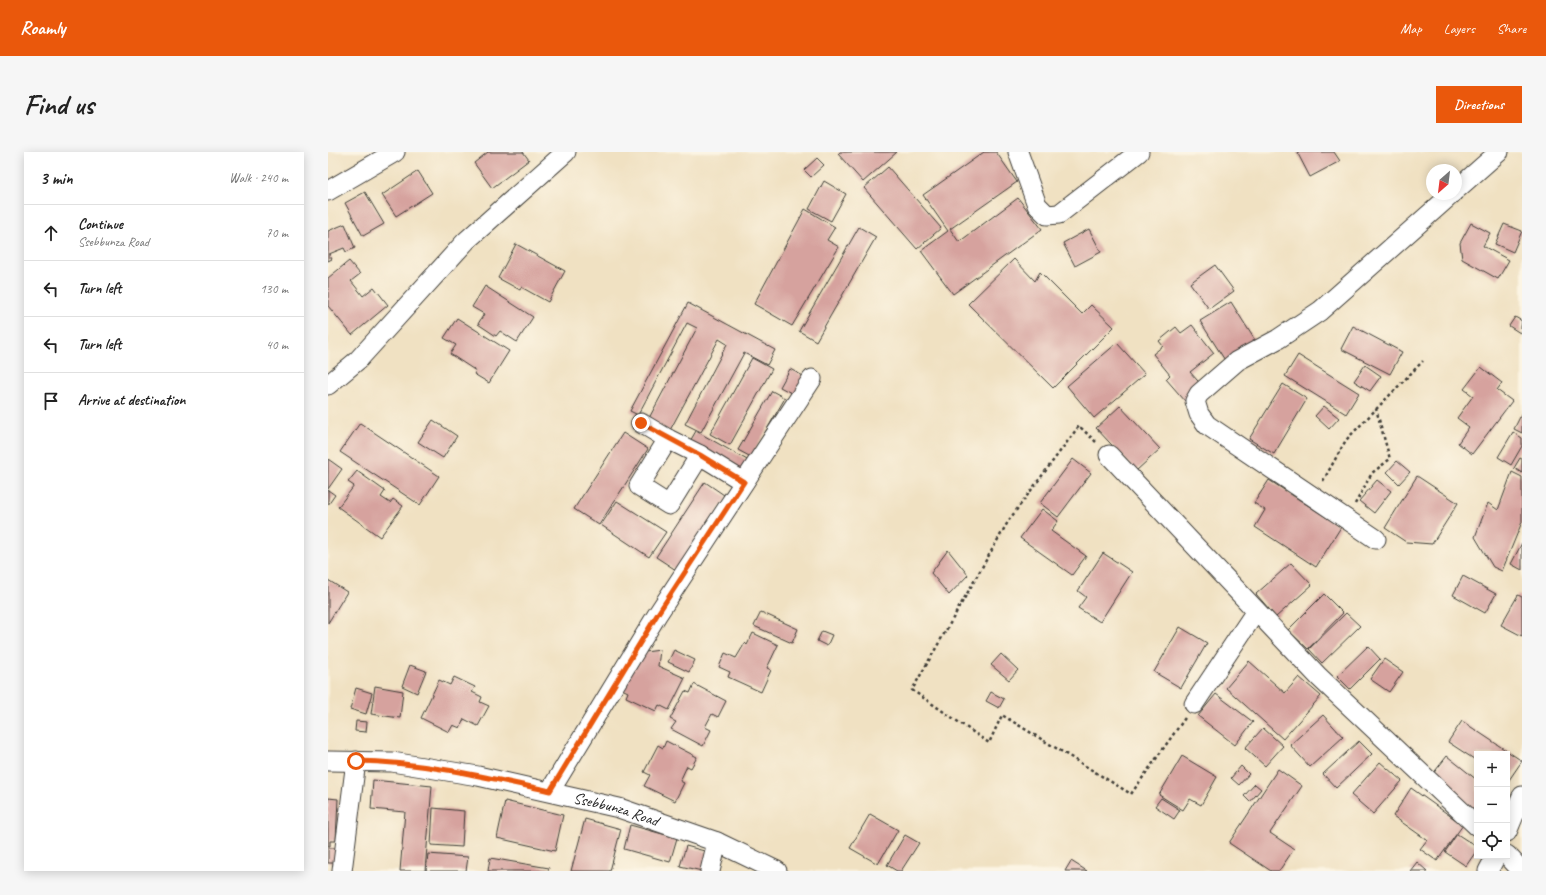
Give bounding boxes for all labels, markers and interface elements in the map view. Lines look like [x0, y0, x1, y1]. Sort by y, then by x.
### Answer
text: Roamly [20, 16, 66, 40]
text: Map [1400, 20, 1422, 37]
text: Layers [1444, 20, 1475, 37]
text: Share [1497, 20, 1526, 37]
button: Directions [1436, 86, 1522, 123]
text: Find us [24, 87, 94, 122]
north arrow [1426, 164, 1462, 200]
text: 3 min [40, 168, 73, 189]
text: Walk · 240 m [229, 170, 288, 186]
text: Continue [78, 215, 123, 234]
icon: ahead [40, 222, 62, 244]
text: 70 m [266, 225, 288, 241]
text: Ssebbunza Road [78, 234, 149, 250]
icon: left [40, 278, 62, 300]
text: Turn left [78, 279, 121, 298]
text: 130 m [260, 281, 288, 297]
icon: left [40, 334, 62, 356]
text: Turn left [78, 335, 121, 354]
text: 40 m [266, 337, 288, 353]
icon: arrive [40, 390, 62, 412]
text: Arrive at destination [78, 391, 185, 410]
route end [632, 414, 650, 432]
map controls [1474, 751, 1510, 859]
button: + [1474, 751, 1510, 787]
route start [347, 752, 365, 770]
button: − [1474, 787, 1510, 823]
street label: Ssebbunza Road [571, 788, 664, 832]
button: locate [1474, 823, 1510, 859]

